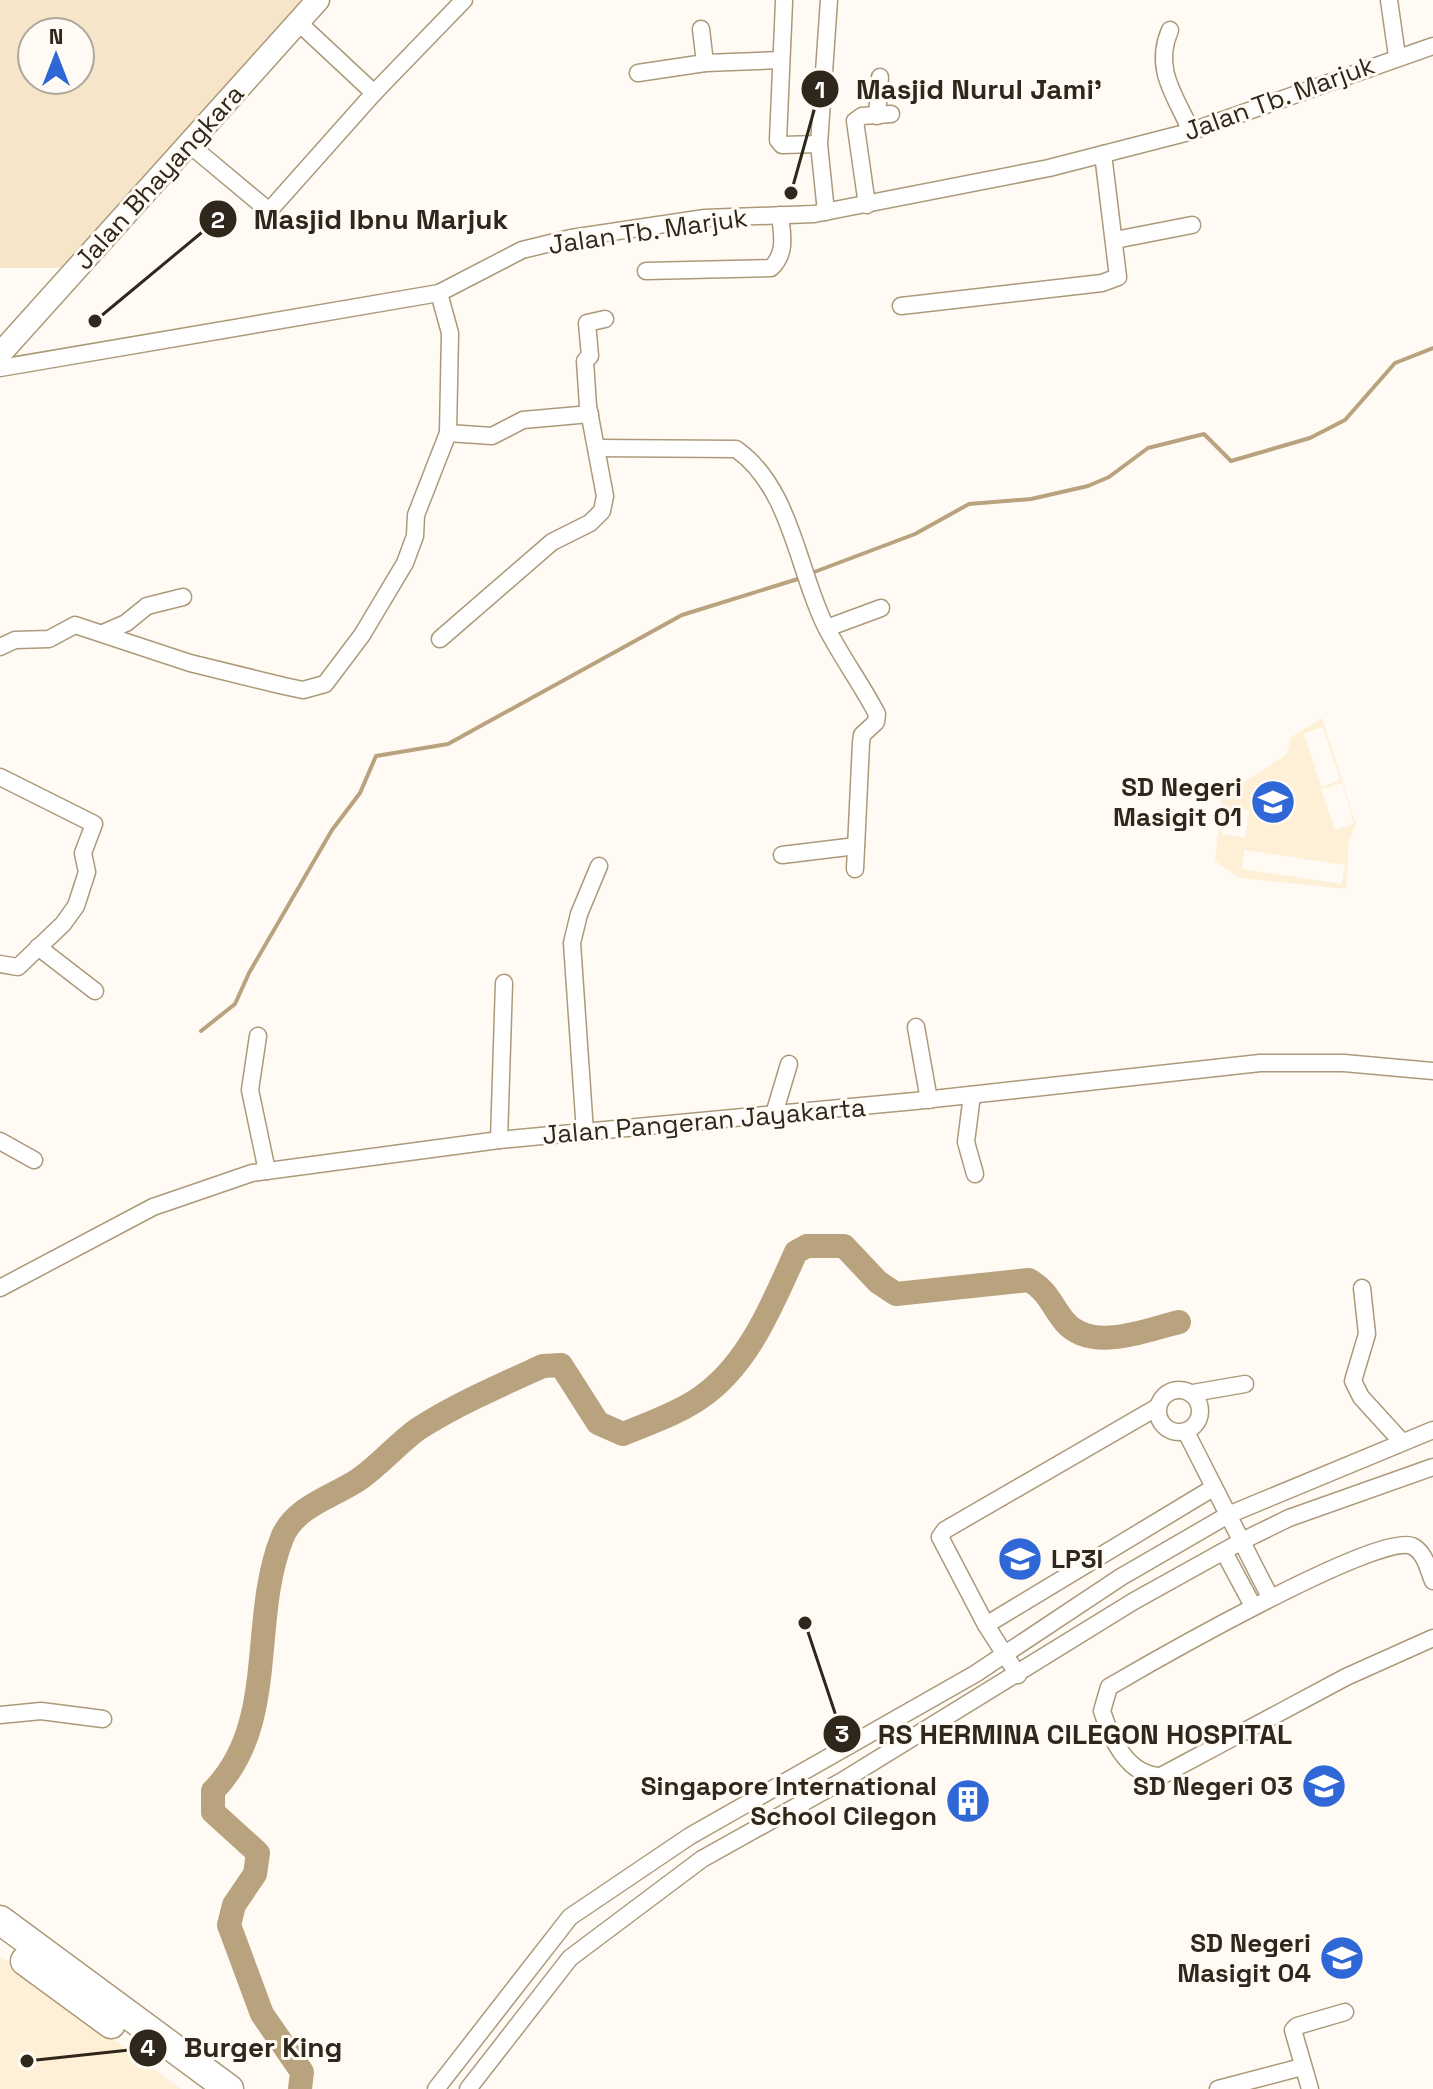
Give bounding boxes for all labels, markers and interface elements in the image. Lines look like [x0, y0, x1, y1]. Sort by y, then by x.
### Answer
north arrow [16, 16, 96, 96]
text: N [49, 22, 63, 50]
street label: Jalan Tb. Marjuk [1179, 48, 1379, 148]
callout: Masjid Nurul Jami' [800, 63, 1118, 115]
text: Masjid Nurul Jami' [856, 71, 1102, 107]
text: 1 [815, 74, 825, 105]
street label: Jalan Bhayangkara [67, 77, 251, 277]
callout: Masjid Ibnu Marjuk [198, 193, 524, 245]
street label: Jalan Tb. Marjuk [546, 200, 750, 262]
text: Masjid Ibnu Marjuk [254, 201, 508, 237]
text: 2 [211, 204, 225, 235]
place label: SD Negeri Masigit 01 [1113, 770, 1242, 834]
school or university icon: SD Negeri Masigit 01 [1249, 778, 1297, 826]
street label: Jalan Pangeran Jayakarta [541, 1090, 867, 1152]
school or university icon: LP3I [996, 1535, 1044, 1583]
place label: LP3I [1051, 1542, 1103, 1576]
callout: RS HERMINA CILEGON HOSPITAL [822, 1708, 1309, 1760]
text: RS HERMINA CILEGON HOSPITAL [878, 1716, 1292, 1752]
text: 3 [835, 1718, 849, 1749]
school or university icon: SD Negeri 03 [1300, 1762, 1348, 1810]
place label: Singapore International School Cilegon [641, 1769, 937, 1833]
place label: SD Negeri 03 [1133, 1769, 1293, 1803]
building icon: Singapore International School Cilegon [944, 1777, 992, 1825]
place label: SD Negeri Masigit 04 [1177, 1926, 1311, 1990]
school or university icon: SD Negeri Masigit 04 [1318, 1934, 1366, 1982]
callout: Burger King [128, 2022, 359, 2074]
text: Burger King [184, 2029, 342, 2065]
text: 4 [140, 2032, 156, 2063]

